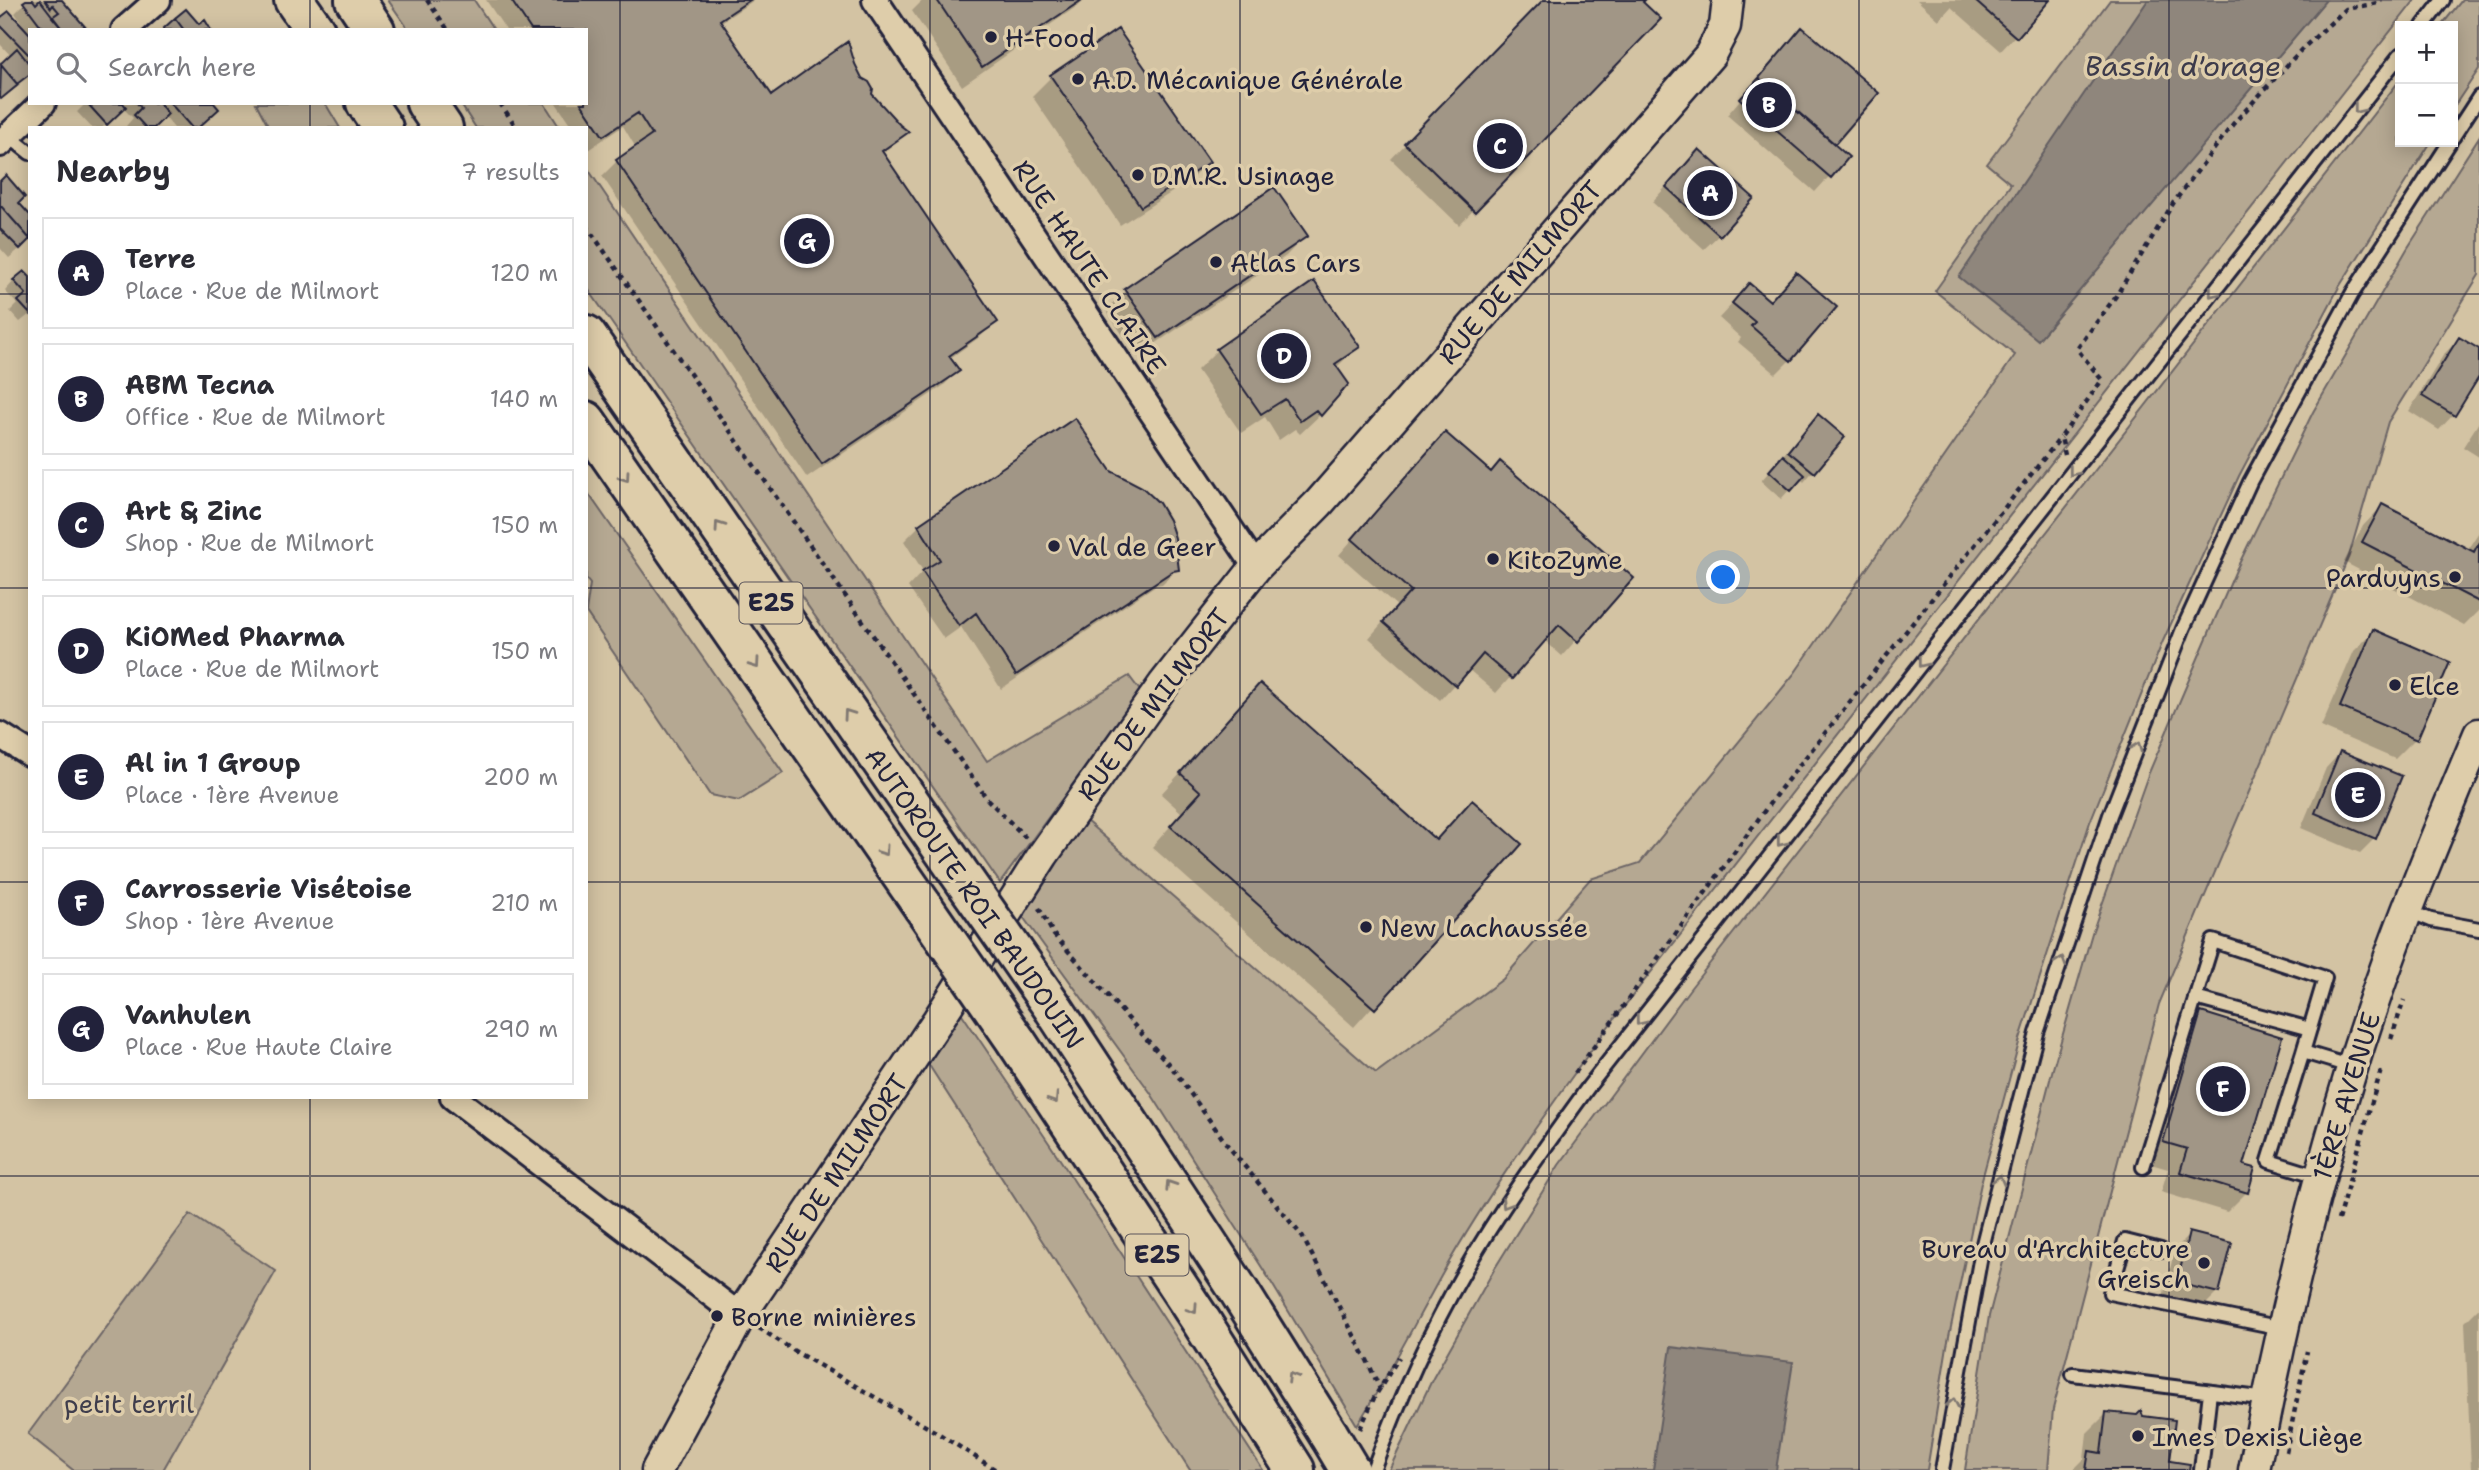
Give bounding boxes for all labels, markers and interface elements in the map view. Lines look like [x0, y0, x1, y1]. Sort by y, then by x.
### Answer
place label: H-Food [1005, 20, 1095, 55]
map controls [2395, 21, 2458, 147]
button: + [2395, 21, 2458, 84]
search box [28, 28, 588, 105]
marker: H-Food [983, 29, 999, 45]
water label: Bassin d'orage [2085, 47, 2281, 85]
icon: search [52, 48, 90, 86]
text: Search here [108, 49, 257, 84]
place label: A.D. Mécanique Générale [1092, 62, 1403, 97]
marker: A.D. Mécanique Générale [1070, 71, 1086, 87]
pin: B [1746, 79, 1792, 131]
button: − [2395, 84, 2458, 147]
one-way arrow [2354, 100, 2366, 113]
pin: C [1477, 120, 1523, 172]
text: Nearby [56, 151, 171, 192]
street label: RUE HAUTE CLAIRE [1005, 153, 1175, 381]
text: 7 results [461, 157, 560, 187]
place label: D.M.R. Usinage [1152, 158, 1335, 193]
marker: D.M.R. Usinage [1130, 167, 1146, 183]
pin: A [1687, 167, 1733, 219]
street label: RUE DE MILMORT [1430, 173, 1610, 371]
pin: G [784, 215, 830, 267]
text: Terre [125, 241, 196, 276]
place label: Atlas Cars [1230, 245, 1361, 280]
marker: Atlas Cars [1208, 254, 1224, 270]
text: A [72, 258, 90, 288]
text: 120 m [490, 258, 558, 288]
text: Place · Rue de Milmort [125, 276, 379, 306]
one-way arrow [2209, 285, 2222, 297]
pin: D [1261, 330, 1307, 382]
text: ABM Tecna [125, 367, 274, 402]
text: B [74, 384, 88, 414]
text: 140 m [490, 384, 558, 414]
text: Office · Rue de Milmort [125, 402, 385, 432]
one-way arrow [2068, 464, 2081, 476]
one-way arrow [617, 469, 629, 482]
text: Art & Zinc [125, 493, 262, 528]
text: C [74, 510, 88, 540]
text: 150 m [491, 510, 558, 540]
one-way arrow [714, 521, 727, 534]
text: Shop · Rue de Milmort [125, 528, 374, 558]
place label: Val de Geer [1068, 529, 1217, 564]
marker: Val de Geer [1046, 538, 1062, 554]
place label: KitoZyme [1507, 542, 1623, 577]
marker: KitoZyme [1485, 551, 1501, 567]
your location [1706, 560, 1740, 594]
place label: Parduyns [2326, 560, 2441, 595]
marker: Parduyns [2447, 569, 2463, 585]
road number: E25 [740, 582, 802, 624]
street label: RUE DE MILMORT [1069, 600, 1237, 808]
text: KiOMed Pharma [125, 619, 345, 654]
text: D [73, 636, 89, 666]
text: 150 m [491, 636, 558, 666]
text: Place · Rue de Milmort [125, 654, 379, 684]
one-way arrow [747, 656, 759, 669]
one-way arrow [1918, 656, 1931, 668]
place label: Elce [2409, 668, 2460, 703]
marker: Elce [2387, 677, 2403, 693]
one-way arrow [843, 708, 856, 721]
street label: AUTOROUTE ROI BAUDOUIN [857, 740, 1093, 1056]
one-way arrow [2128, 741, 2142, 753]
text: Al in 1 Group [125, 745, 301, 780]
text: E [73, 762, 89, 792]
text: 200 m [483, 762, 558, 792]
pin: E [2335, 769, 2381, 821]
text: Place · 1ère Avenue [125, 780, 339, 810]
one-way arrow [1777, 834, 1790, 847]
one-way arrow [876, 843, 888, 856]
text: Carrosserie Visétoise [125, 871, 412, 906]
text: F [74, 888, 88, 918]
text: 210 m [490, 888, 558, 918]
text: Shop · 1ère Avenue [125, 906, 334, 936]
place label: New Lachaussée [1380, 910, 1588, 945]
marker: New Lachaussée [1358, 919, 1374, 935]
one-way arrow [2053, 956, 2067, 968]
text: Vanhulen [125, 997, 251, 1032]
street label: 1ÈRE AVENUE [2304, 1008, 2388, 1184]
one-way arrow [1636, 1013, 1649, 1025]
text: G [72, 1014, 90, 1044]
text: 290 m [484, 1014, 558, 1044]
text: Place · Rue Haute Claire [125, 1032, 393, 1062]
pin: F [2200, 1063, 2246, 1115]
street label: RUE DE MILMORT [756, 1067, 916, 1279]
one-way arrow [1045, 1091, 1058, 1104]
one-way arrow [1991, 1174, 2005, 1186]
one-way arrow [1165, 1180, 1178, 1193]
one-way arrow [1502, 1196, 1515, 1209]
place label: Bureau d'Architecture Greisch [1921, 1231, 2190, 1296]
road number: E25 [1126, 1234, 1188, 1275]
marker: Bureau d'Architecture Greisch [2196, 1255, 2212, 1271]
place label: Borne minières [731, 1299, 917, 1334]
one-way arrow [1185, 1301, 1197, 1314]
marker: Borne minières [709, 1308, 725, 1324]
one-way arrow [1288, 1371, 1301, 1384]
park label: petit terril [64, 1386, 194, 1421]
one-way arrow [1945, 1397, 1960, 1409]
place label: Imes Dexis Liège [2152, 1419, 2363, 1454]
marker: Imes Dexis Liège [2130, 1428, 2146, 1444]

